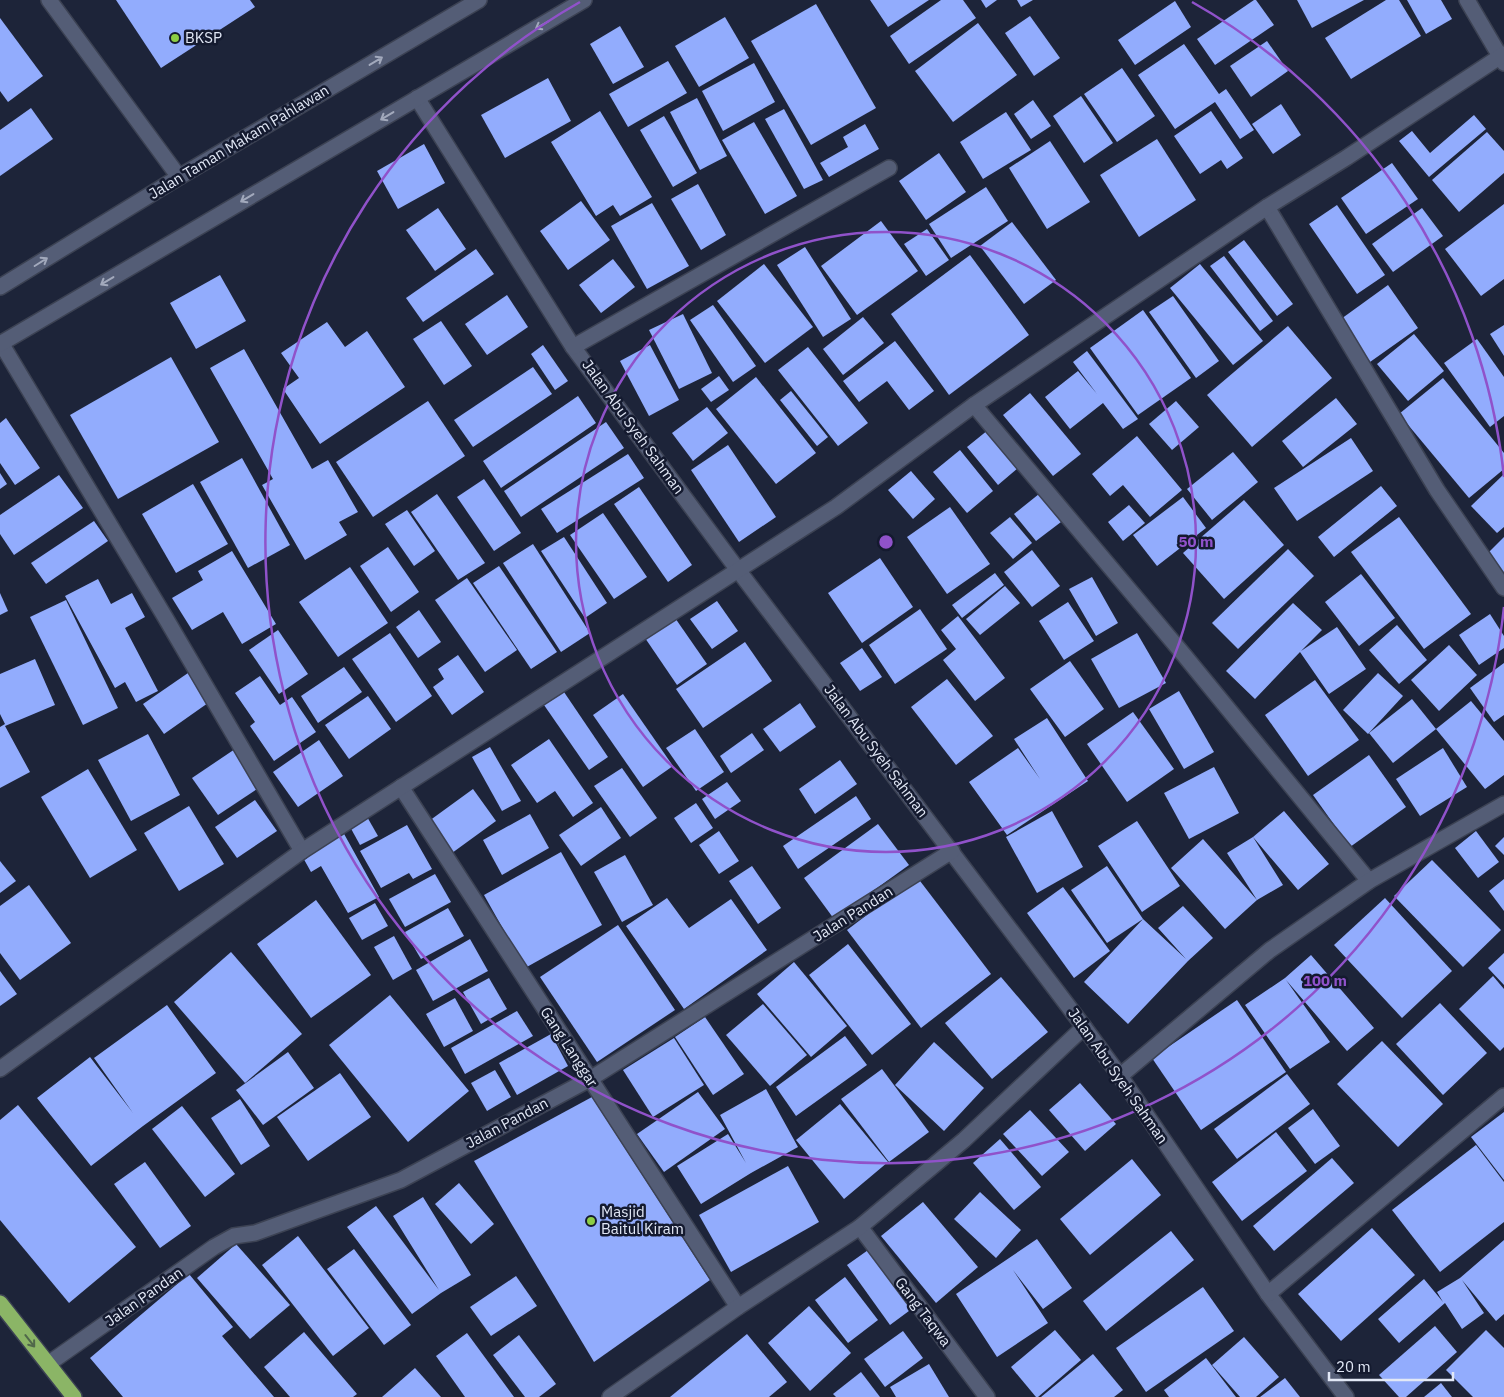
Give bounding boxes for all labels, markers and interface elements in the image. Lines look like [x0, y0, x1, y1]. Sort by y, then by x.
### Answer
one-way arrow [535, 20, 550, 30]
place label: BKSP [185, 28, 222, 47]
marker: BKSP [169, 32, 181, 44]
one-way arrow [368, 55, 382, 65]
street label: Jalan Taman Makam Pahlawan [145, 80, 332, 203]
one-way arrow [380, 111, 394, 121]
one-way arrow [240, 194, 254, 204]
one-way arrow [34, 256, 48, 266]
one-way arrow [100, 276, 114, 286]
street label: Jalan Abu Syeh Sahman [578, 356, 689, 498]
text: 50 m [1179, 532, 1213, 551]
centre of rings [877, 533, 895, 551]
street label: Jalan Abu Syeh Sahman [820, 680, 933, 821]
street label: Jalan Pandan [809, 882, 896, 946]
text: 100 m [1303, 971, 1347, 990]
street label: Gang Langgar [536, 1003, 603, 1091]
street label: Jalan Abu Syeh Sahman [1064, 1004, 1173, 1147]
street label: Jalan Pandan [462, 1093, 551, 1152]
place label: Masjid Baitul Kiram [601, 1202, 684, 1238]
marker: Masjid Baitul Kiram [585, 1215, 597, 1227]
street label: Jalan Pandan [101, 1263, 186, 1330]
street label: Gang Taqwa [891, 1273, 956, 1350]
one-way arrow [25, 1335, 36, 1348]
scale bar [1329, 1350, 1453, 1382]
text: 20 m [1336, 1357, 1371, 1376]

